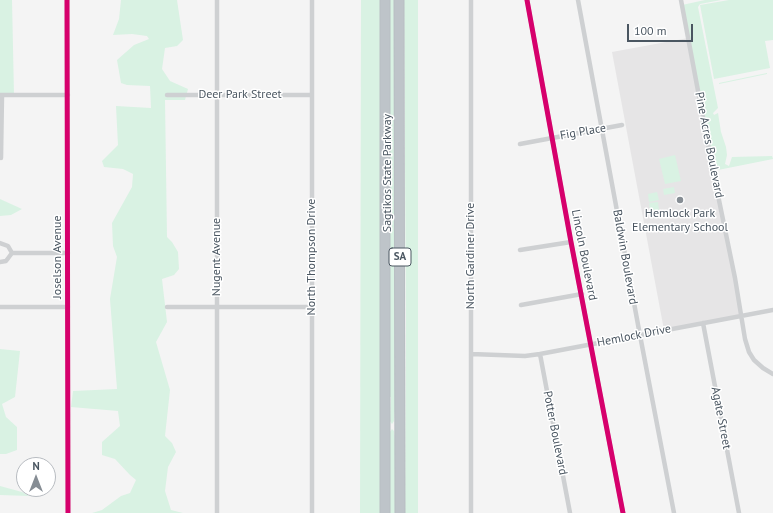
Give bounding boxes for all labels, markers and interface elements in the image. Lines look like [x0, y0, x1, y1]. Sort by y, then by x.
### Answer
scale bar [629, 16, 695, 42]
text: 100 m [634, 23, 667, 38]
street label: Deer Park Street [198, 88, 282, 102]
street label: Pine Acres Boulevard [692, 91, 726, 199]
street label: Sagtikos State Parkway [381, 114, 395, 232]
street label: Fig Place [559, 121, 607, 143]
marker: Hemlock Park Elementary School [675, 195, 685, 205]
street label: North Thompson Drive [305, 199, 319, 315]
street label: North Gardiner Drive [464, 203, 478, 309]
place label: Hemlock Park Elementary School [632, 207, 728, 235]
street label: Lincoln Boulevard [568, 208, 600, 302]
street label: Baldwin Boulevard [610, 208, 640, 306]
street label: Joselson Avenue [51, 215, 65, 299]
street label: Nugent Avenue [210, 218, 224, 296]
road number: SA [389, 248, 411, 266]
street label: Hemlock Drive [596, 322, 672, 350]
street label: Agate Street [708, 386, 734, 450]
street label: Potter Boulevard [540, 390, 570, 476]
north arrow [16, 457, 56, 497]
text: N [32, 459, 40, 473]

